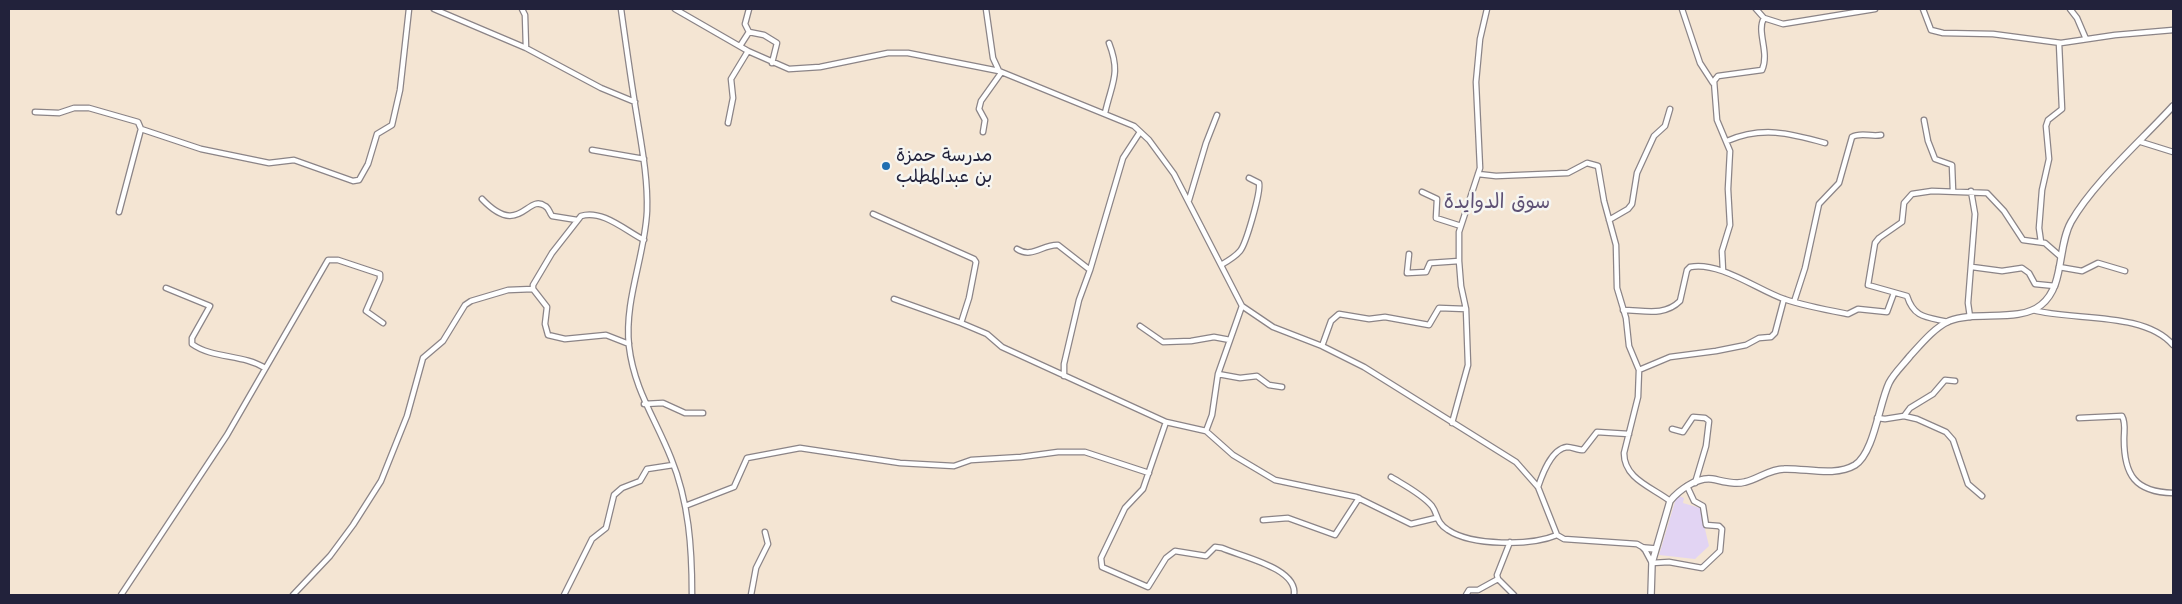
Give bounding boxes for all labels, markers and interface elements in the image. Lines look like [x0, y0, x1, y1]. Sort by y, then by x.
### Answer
place label: مدرسة حمزة بن عبدالمطلب [896, 145, 992, 188]
marker: مدرسة حمزة بن عبدالمطلب [880, 160, 892, 172]
district label: سوق الدوايدة [1444, 190, 1550, 214]

